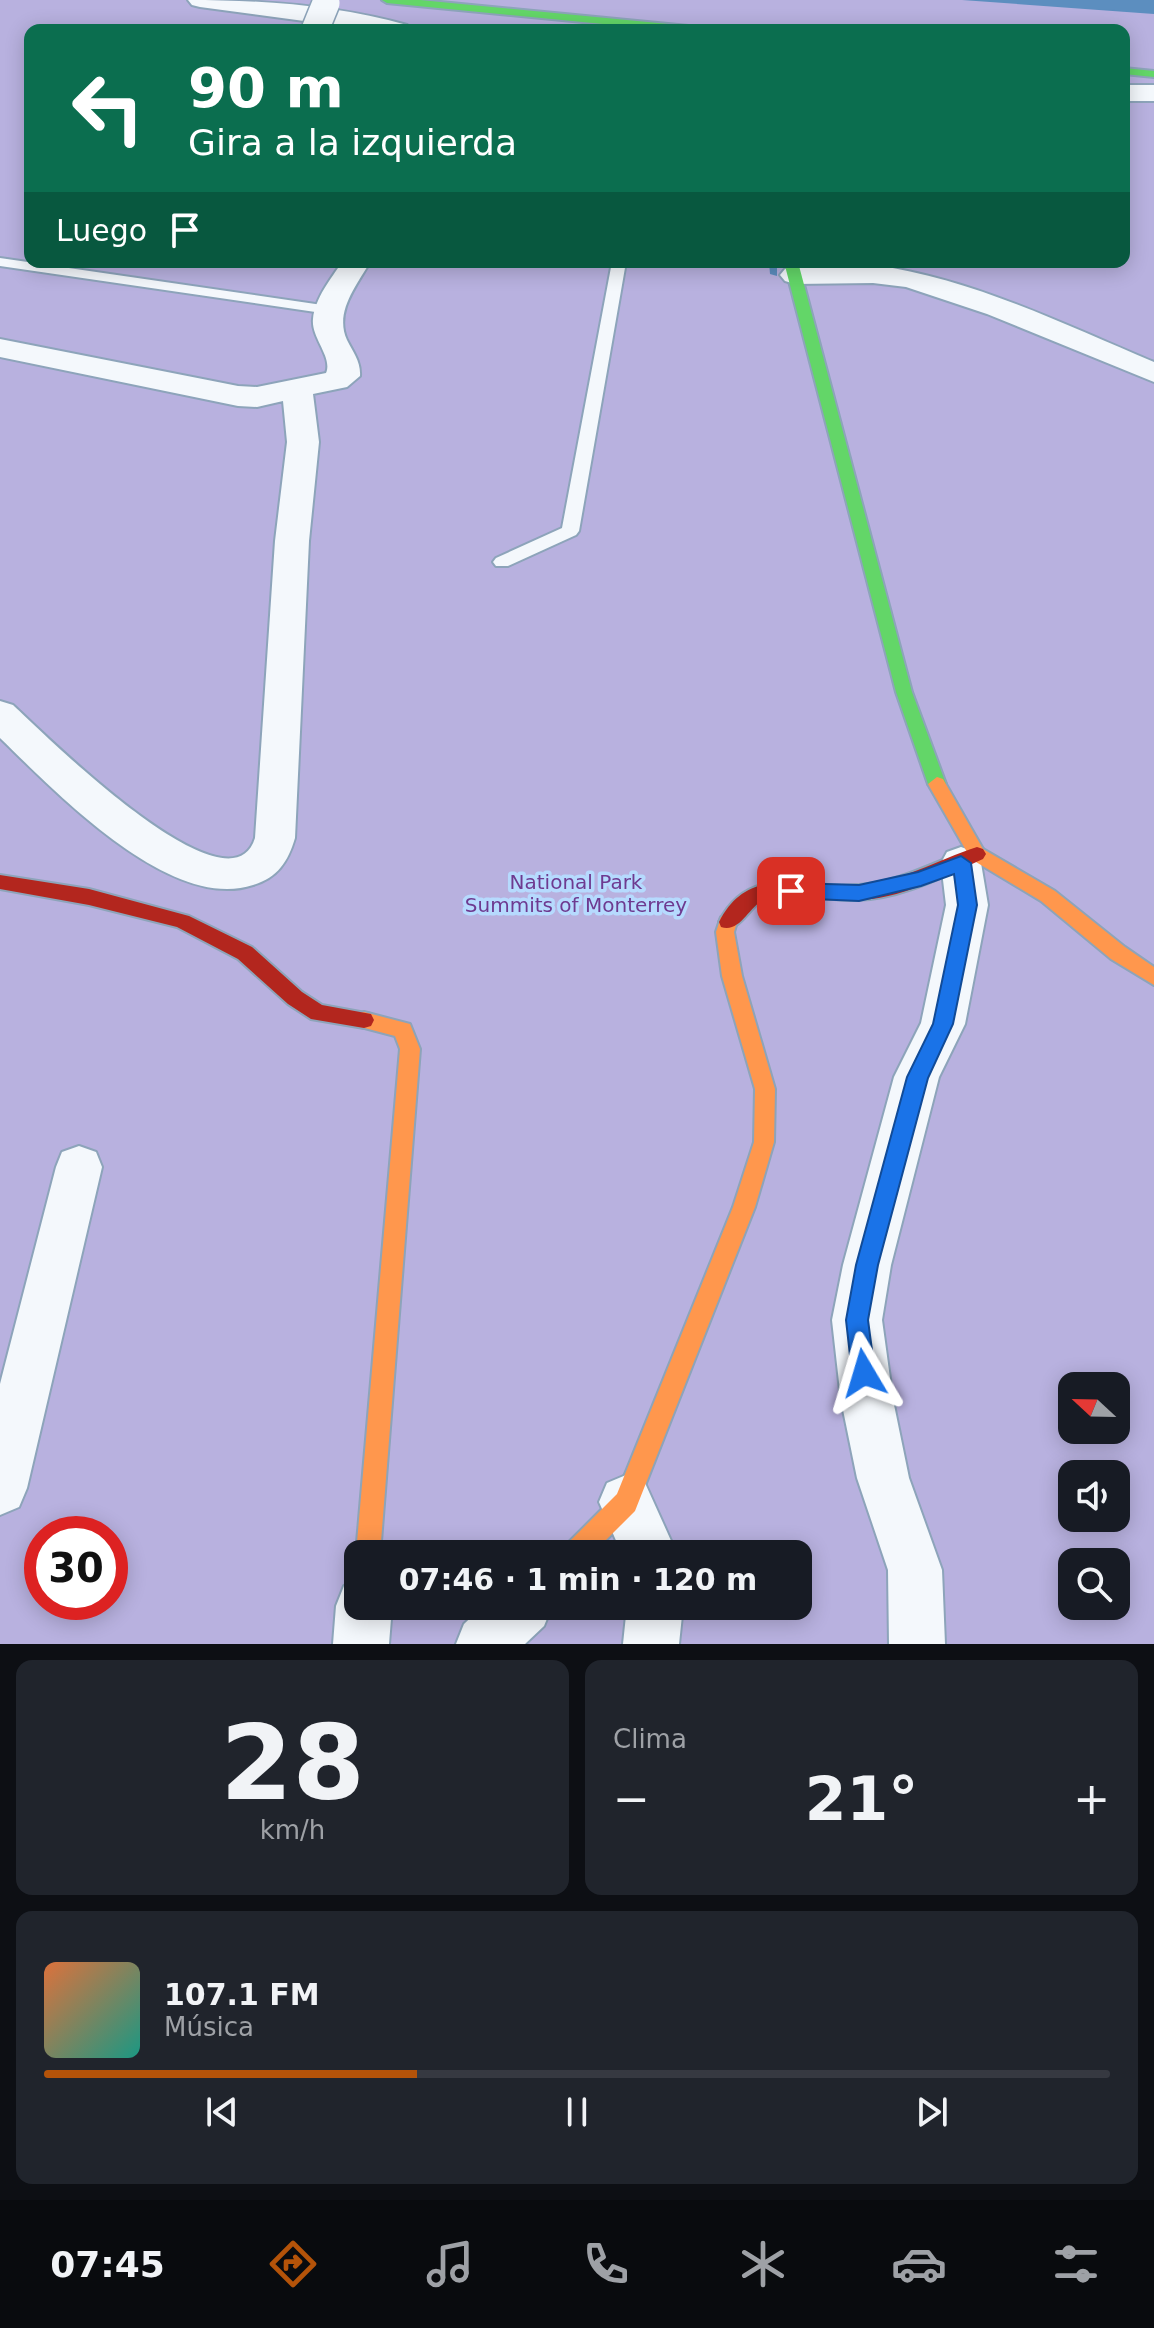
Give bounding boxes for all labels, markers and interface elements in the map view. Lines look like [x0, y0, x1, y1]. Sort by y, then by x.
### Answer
text: 90 m [188, 55, 344, 120]
icon: left [56, 56, 160, 160]
text: Gira a la izquierda [188, 122, 517, 163]
icon: arrive [163, 208, 207, 252]
text: Luego [56, 213, 147, 248]
pin [757, 857, 825, 925]
icon: arrive [769, 869, 813, 913]
park label: National Park Summits of Monterrey [465, 870, 687, 917]
position arrow [822, 1331, 906, 1415]
north arrow [1058, 1372, 1130, 1444]
map controls [1058, 1372, 1130, 1620]
button: sound [1058, 1460, 1130, 1532]
speed limit sign: 30 [24, 1516, 128, 1620]
button: search [1058, 1548, 1130, 1620]
text: 07:46 · 1 min · 120 m [399, 1562, 757, 1597]
text: 28 [220, 1702, 365, 1824]
text: Clima [613, 1724, 687, 1754]
text: 21° [805, 1764, 918, 1834]
text: − [613, 1773, 650, 1824]
text: + [1073, 1773, 1110, 1824]
text: km/h [260, 1815, 325, 1845]
text: 107.1 FM [164, 1977, 320, 2012]
text: Música [164, 2012, 254, 2042]
icon: previous [200, 2090, 244, 2134]
icon: pause [555, 2090, 599, 2134]
icon: next [910, 2090, 954, 2134]
icon: directions [265, 2236, 321, 2292]
icon: music [422, 2236, 478, 2292]
icon: phone [578, 2236, 634, 2292]
icon: climate [735, 2236, 791, 2292]
icon: car [891, 2236, 947, 2292]
icon: filters [1048, 2236, 1104, 2292]
text: 07:45 [50, 2244, 165, 2285]

